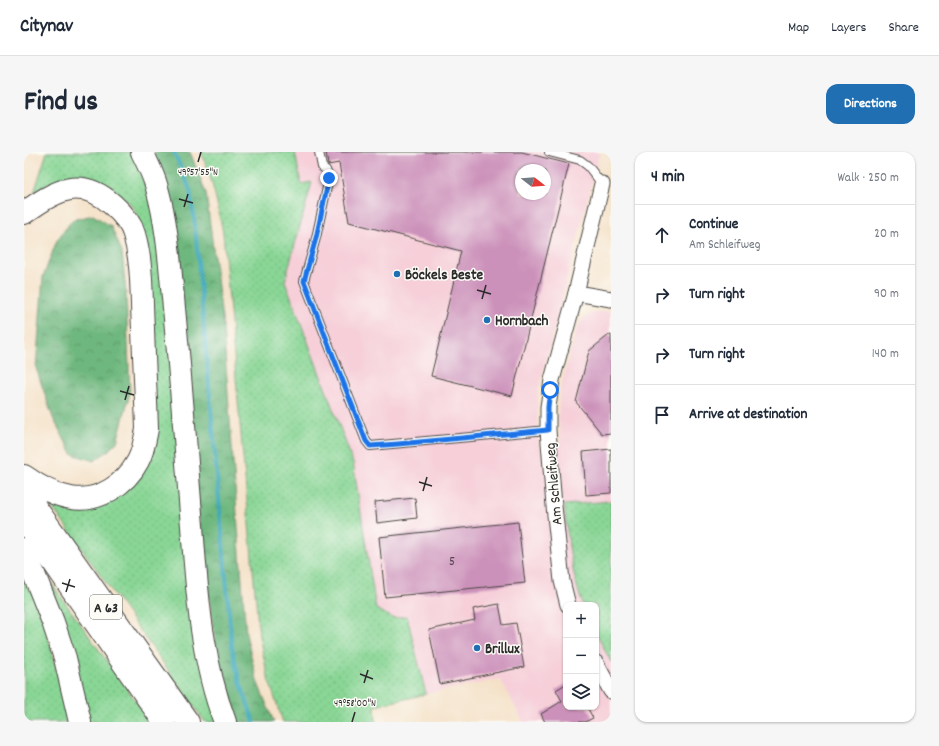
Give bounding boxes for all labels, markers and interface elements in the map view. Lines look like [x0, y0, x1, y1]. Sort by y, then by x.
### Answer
text: Citynav [20, 14, 73, 41]
text: Map [788, 18, 809, 38]
text: Layers [831, 18, 866, 38]
text: Share [888, 18, 919, 38]
text: Find us [24, 84, 98, 124]
button: Directions [826, 84, 915, 124]
north arrow [515, 164, 551, 200]
text: 49°57'55"N [178, 166, 218, 180]
text: 4 min [651, 166, 685, 190]
route end [320, 169, 338, 187]
text: Walk · 250 m [837, 169, 899, 188]
text: Continue [689, 214, 738, 236]
icon: ahead [651, 224, 673, 246]
text: 20 m [874, 225, 899, 244]
text: Am Schleifweg [689, 236, 760, 255]
place label: Böckels Beste [405, 265, 483, 287]
marker: Böckels Beste [392, 269, 402, 279]
icon: right [651, 284, 673, 306]
text: Turn right [689, 284, 745, 306]
text: 90 m [874, 285, 899, 304]
place label: Hornbach [495, 311, 548, 333]
marker: Hornbach [482, 315, 492, 325]
icon: right [651, 344, 673, 366]
text: Turn right [689, 344, 745, 366]
text: 140 m [872, 345, 899, 364]
route start [541, 381, 559, 399]
icon: arrive [651, 404, 673, 426]
text: Arrive at destination [689, 404, 807, 426]
street label: Am Schleifweg [540, 442, 570, 526]
house number: 5 [449, 553, 455, 572]
road number: A 63 [90, 595, 122, 619]
map controls [563, 602, 599, 710]
button: + [563, 602, 599, 638]
button: − [563, 638, 599, 674]
place label: Brillux [485, 639, 520, 661]
marker: Brillux [472, 643, 482, 653]
button: layers [563, 674, 599, 710]
text: 49°58'00"N [334, 697, 376, 711]

